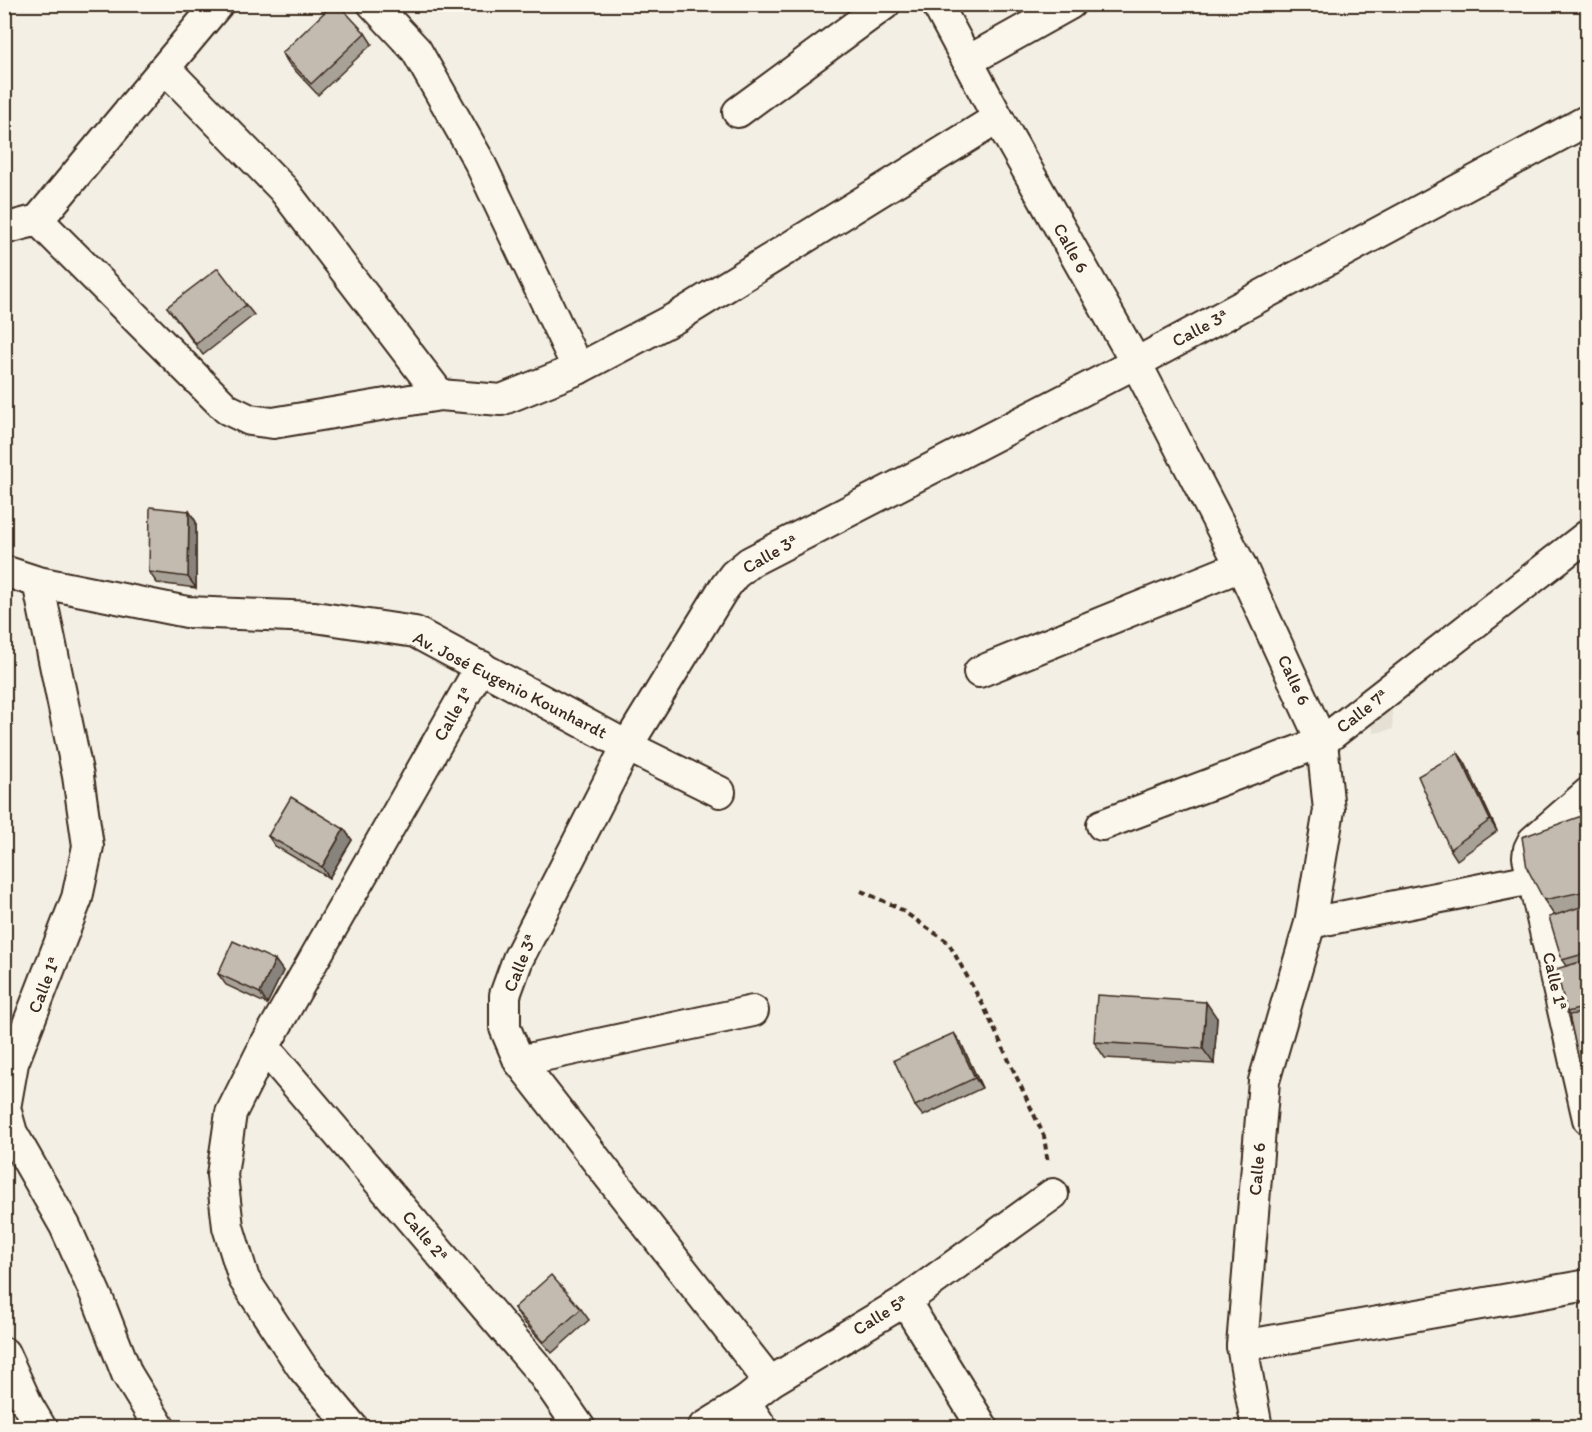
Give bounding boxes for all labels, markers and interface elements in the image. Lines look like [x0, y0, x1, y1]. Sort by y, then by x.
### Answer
street label: Calle 6 [1048, 219, 1094, 277]
street label: Calle 3ª [1168, 304, 1232, 352]
street label: Calle 3ª [738, 529, 802, 579]
street label: Av. José Eugenio Kounhardt [409, 626, 611, 744]
street label: Calle 6 [1273, 651, 1315, 709]
street label: Calle 1ª [429, 683, 477, 745]
street label: Calle 7ª [1332, 684, 1392, 738]
street label: Calle 3ª [499, 931, 542, 995]
street label: Calle 1ª [1538, 950, 1572, 1012]
street label: Calle 1ª [23, 953, 65, 1016]
street label: Calle 6 [1244, 1142, 1270, 1196]
street label: Calle 2ª [397, 1206, 453, 1266]
street label: Calle 5ª [849, 1290, 912, 1340]

